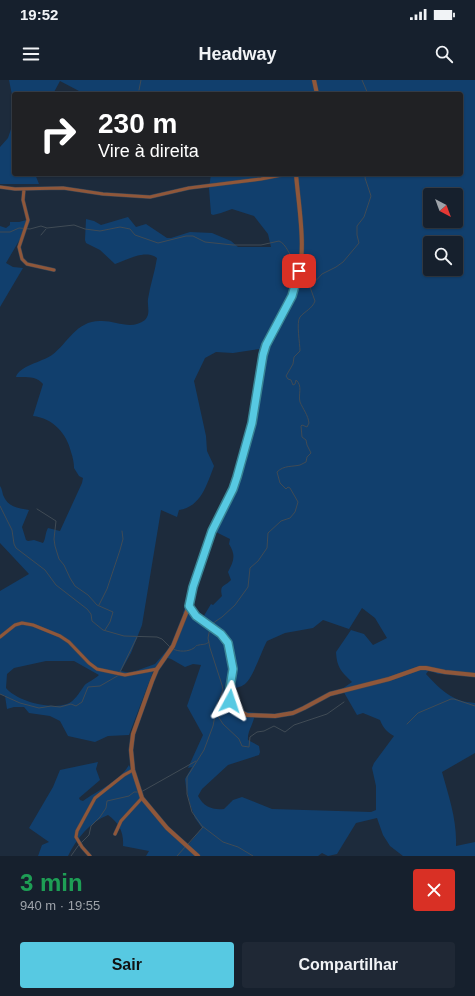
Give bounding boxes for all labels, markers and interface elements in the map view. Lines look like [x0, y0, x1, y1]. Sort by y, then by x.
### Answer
text: 19:52 [20, 6, 58, 23]
icon: menu [20, 43, 42, 65]
icon: search [433, 43, 455, 65]
text: Headway [198, 44, 277, 64]
icon: right [32, 108, 84, 160]
text: 230 m [98, 108, 177, 139]
text: Vire à direita [98, 141, 199, 161]
north arrow [423, 188, 463, 228]
map controls [423, 188, 463, 276]
button: search [423, 236, 463, 276]
pin [282, 254, 316, 288]
icon: arrive [288, 260, 310, 282]
position arrow [209, 680, 251, 722]
text: 3 min [20, 869, 83, 896]
button: close [413, 869, 455, 911]
text: 940 m · 19:55 [20, 898, 100, 913]
button: Sair [20, 942, 234, 988]
button: Compartilhar [242, 942, 455, 988]

